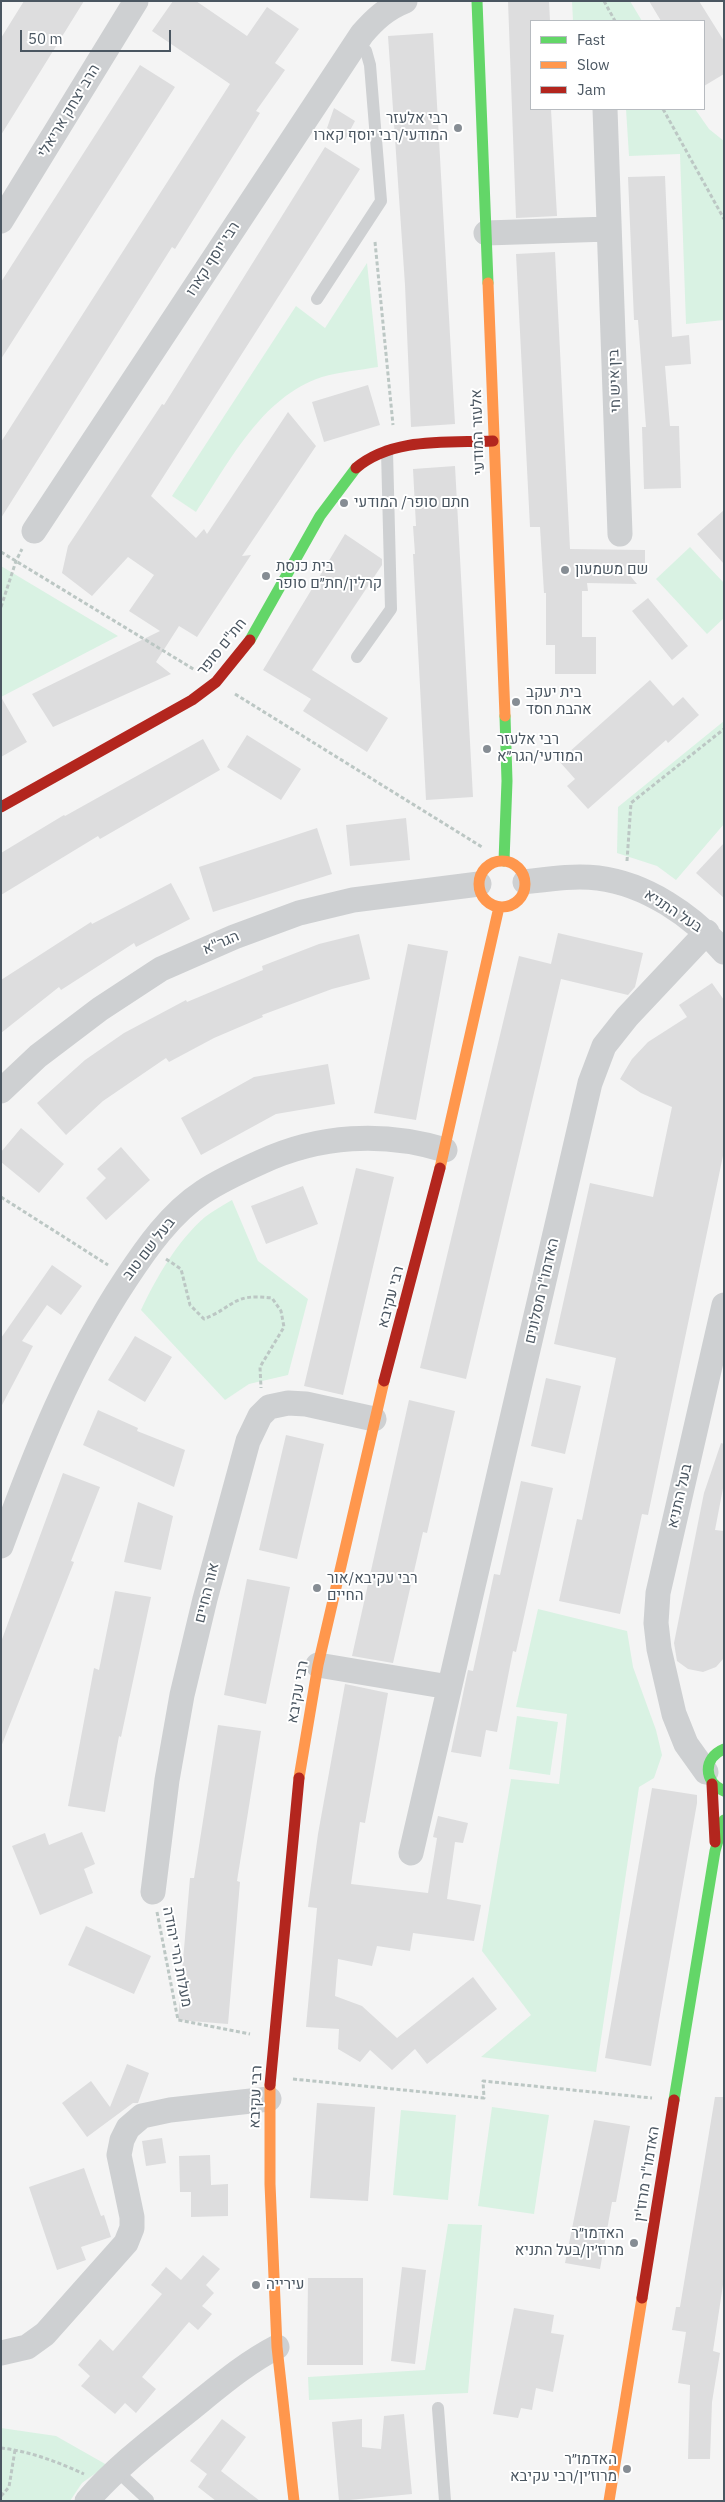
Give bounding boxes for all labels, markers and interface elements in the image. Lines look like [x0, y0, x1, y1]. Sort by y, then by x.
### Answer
scale bar [22, 20, 174, 52]
legend [530, 20, 705, 110]
text: 50 m [28, 29, 63, 48]
text: Fast [577, 30, 605, 49]
text: Slow [577, 55, 610, 74]
street label: הרב יצחק אריאלי [34, 61, 104, 161]
text: Jam [577, 80, 606, 99]
place label: רבי אלעזר המודעי/רבי יוסף קארו [313, 110, 448, 145]
marker: רבי אלעזר המודעי/רבי יוסף קארו [452, 122, 464, 134]
street label: רבי יוסף קארו [182, 218, 244, 300]
street label: בין איש חי [605, 349, 625, 413]
street label: אלעזר המודעי [468, 389, 488, 475]
place label: חתם סופר/ המודעי [354, 494, 469, 512]
marker: חתם סופר/ המודעי [338, 497, 350, 509]
place label: בית כנסת קרלין/חת״ם סופר [276, 558, 382, 593]
place label: שם משמעון [575, 561, 648, 579]
marker: שם משמעון [559, 564, 571, 576]
marker: בית כנסת קרלין/חת״ם סופר [260, 570, 272, 582]
street label: חת"ם סופר [193, 615, 251, 679]
place label: בית יעקב אהבת חסד [526, 684, 592, 719]
marker: בית יעקב אהבת חסד [510, 696, 522, 708]
place label: רבי אלעזר המודעי/הגר״א [497, 731, 583, 766]
marker: רבי אלעזר המודעי/הגר״א [481, 743, 493, 755]
street label: בעל התניא [641, 886, 705, 936]
street label: הגר"א [200, 927, 242, 959]
street label: בעל שם טוב [119, 1214, 179, 1284]
street label: האדמו"ר מסלונים [521, 1236, 563, 1346]
street label: רבי עקיבא [374, 1264, 408, 1330]
street label: בעל התניא [664, 1462, 696, 1530]
street label: אור החיים [191, 1561, 223, 1625]
place label: רבי עקיבא/אור החיים [327, 1570, 418, 1605]
marker: רבי עקיבא/אור החיים [311, 1582, 323, 1594]
street label: רבי עקיבא [284, 1659, 312, 1725]
street label: מעלות הרי יהודה [158, 1905, 196, 2009]
street label: רבי עקיבא [246, 2065, 266, 2129]
street label: האדמו"ר מרוז'ין [631, 2125, 663, 2223]
place label: האדמו״ר מרוז׳ין/בעל התניא [515, 2225, 624, 2260]
marker: האדמו״ר מרוז׳ין/בעל התניא [628, 2237, 640, 2249]
place label: עירייה [266, 2276, 304, 2294]
marker: עירייה [250, 2279, 262, 2291]
place label: האדמו״ר מרוז׳ין/רבי עקיבא [510, 2451, 617, 2486]
marker: האדמו״ר מרוז׳ין/רבי עקיבא [621, 2463, 633, 2475]

